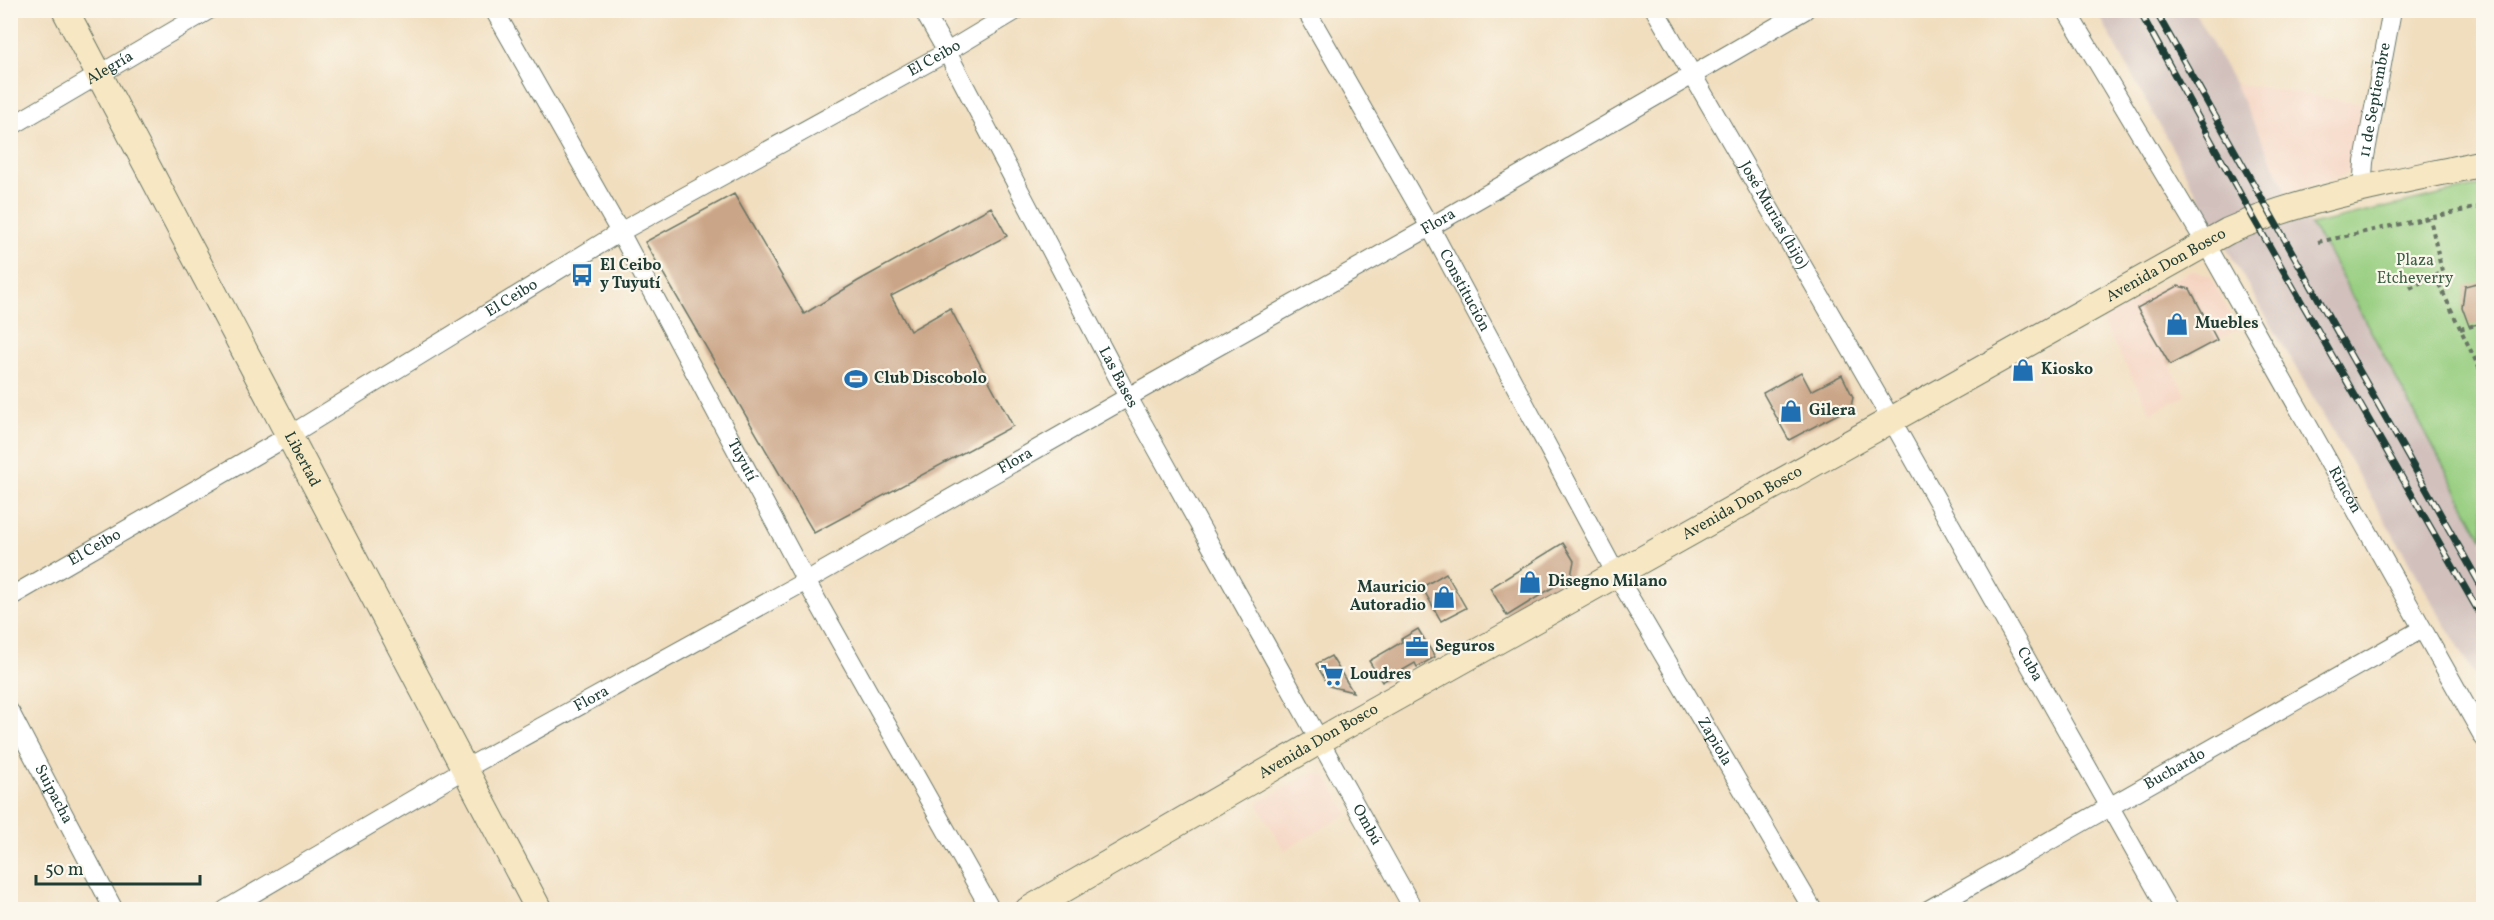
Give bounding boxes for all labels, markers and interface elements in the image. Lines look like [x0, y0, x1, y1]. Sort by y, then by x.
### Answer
street label: El Ceibo [904, 35, 965, 82]
street label: 11 de Septiembre [2354, 41, 2397, 159]
street label: Alegría [82, 46, 138, 91]
street label: José Murias (hijo) [1734, 157, 1813, 274]
street label: Flora [1417, 203, 1460, 241]
street label: Avenida Don Bosco [2102, 223, 2230, 308]
street label: Constitución [1433, 245, 1495, 336]
park label: Plaza Etcheverry [2377, 250, 2454, 290]
place label: El Ceibo y Tuyutí [600, 255, 662, 295]
bus stop icon: El Ceibo y Tuyutí [569, 262, 595, 288]
street label: El Ceibo [482, 274, 542, 323]
shop icon: Muebles [2164, 311, 2190, 337]
place label: Muebles [2195, 313, 2259, 335]
street label: Las Bases [1093, 343, 1143, 412]
shop icon: Kiosko [2010, 357, 2036, 383]
place label: Kiosko [2041, 359, 2093, 381]
sports icon: Club Discobolo [843, 366, 869, 392]
place label: Club Discobolo [874, 368, 987, 390]
shop icon: Gilera [1778, 398, 1804, 424]
place label: Gilera [1809, 400, 1856, 422]
street label: Libertad [278, 428, 325, 491]
street label: Tuyutí [721, 435, 762, 486]
street label: Flora [994, 443, 1037, 480]
street label: Avenida Don Bosco [1678, 461, 1807, 546]
street label: Rincón [2323, 463, 2366, 517]
street label: El Ceibo [64, 524, 125, 572]
shop icon: Disegno Milano [1517, 569, 1543, 595]
place label: Disegno Milano [1548, 571, 1667, 593]
place label: Mauricio Autoradio [1350, 577, 1426, 617]
shop icon: Mauricio Autoradio [1431, 584, 1457, 610]
office icon: Seguros [1404, 634, 1430, 660]
place label: Seguros [1435, 636, 1495, 658]
street label: Cuba [2011, 643, 2048, 686]
supermarket icon: Loudres [1319, 662, 1345, 688]
place label: Loudres [1350, 664, 1411, 686]
street label: Flora [570, 681, 613, 718]
street label: Avenida Don Bosco [1255, 699, 1383, 785]
street label: Zapiola [1691, 713, 1737, 770]
street label: Buchardo [2140, 743, 2210, 796]
street label: Suipacha [29, 761, 78, 828]
street label: Ombú [1346, 801, 1387, 849]
scale bar [36, 848, 200, 886]
text: 50 m [45, 858, 84, 883]

